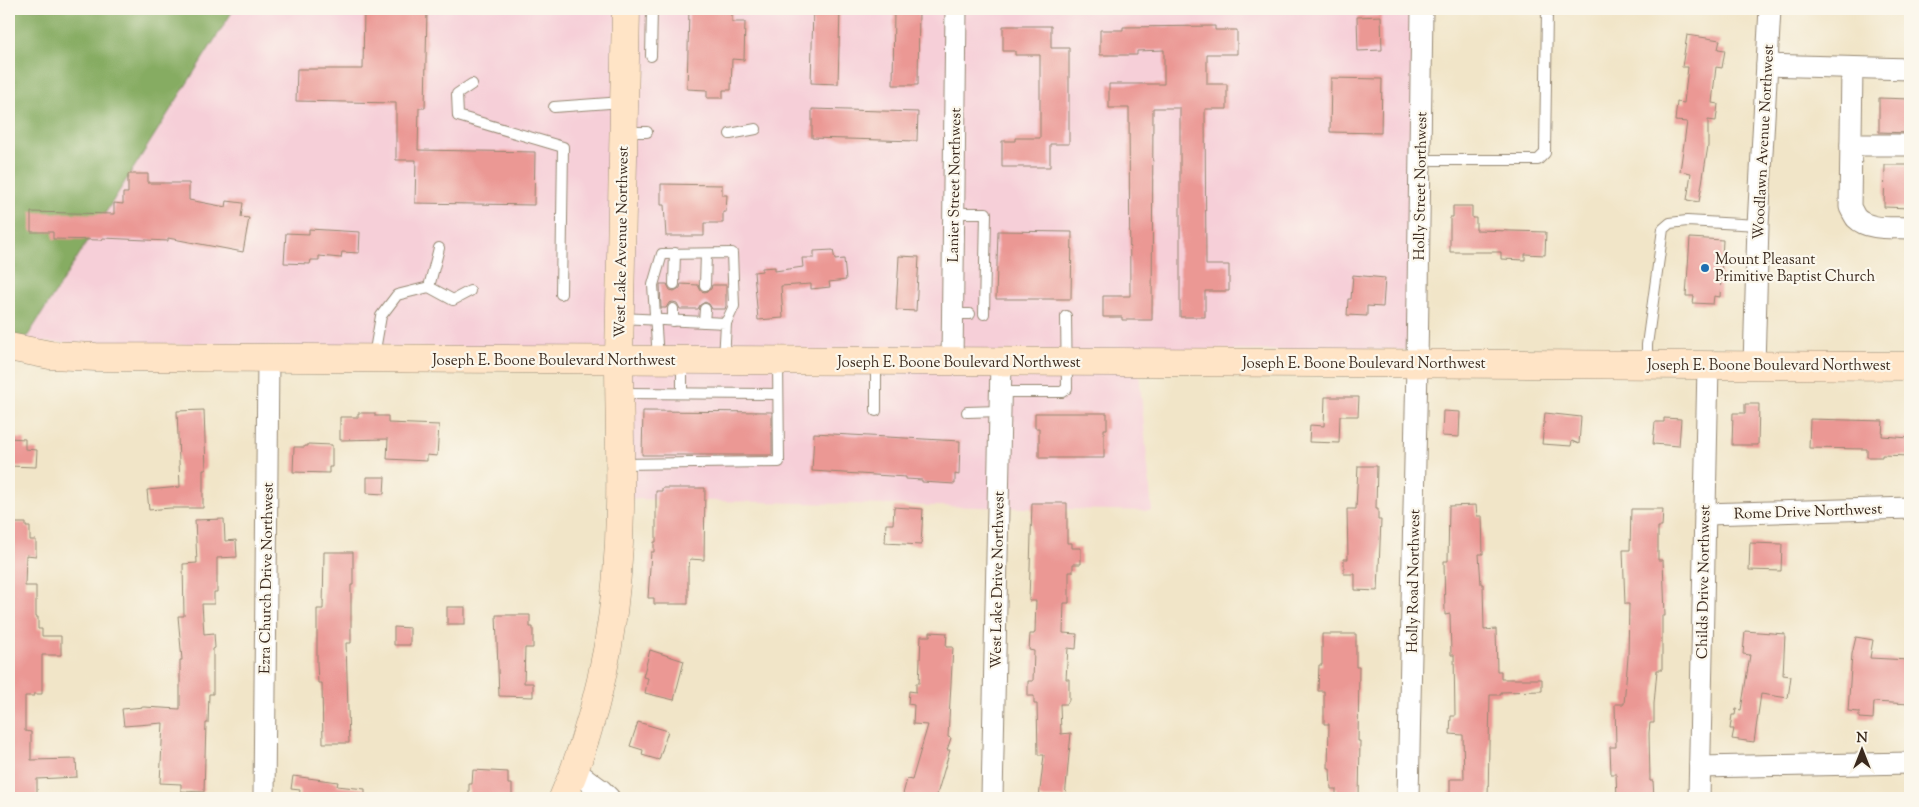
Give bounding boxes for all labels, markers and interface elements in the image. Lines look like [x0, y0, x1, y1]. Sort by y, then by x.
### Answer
street label: Woodlawn Avenue Northwest [1749, 44, 1780, 240]
street label: Lanier Street Northwest [944, 107, 967, 263]
street label: Holly Street Northwest [1410, 111, 1433, 261]
street label: West Lake Avenue Northwest [610, 146, 635, 338]
place label: Mount Pleasant Primitive Baptist Church [1715, 250, 1875, 288]
marker: Mount Pleasant Primitive Baptist Church [1699, 262, 1711, 274]
street label: Joseph E. Boone Boulevard Northwest [431, 351, 676, 372]
street label: Joseph E. Boone Boulevard Northwest [836, 353, 1081, 374]
street label: Joseph E. Boone Boulevard Northwest [1241, 354, 1486, 375]
street label: Joseph E. Boone Boulevard Northwest [1646, 356, 1891, 377]
street label: Ezra Church Drive Northwest [255, 482, 280, 674]
street label: West Lake Drive Northwest [986, 491, 1011, 669]
street label: Rome Drive Northwest [1734, 499, 1883, 526]
street label: Childs Drive Northwest [1693, 505, 1716, 659]
street label: Holly Road Northwest [1403, 509, 1426, 653]
north arrow [1836, 724, 1886, 774]
text: N [1856, 729, 1868, 749]

